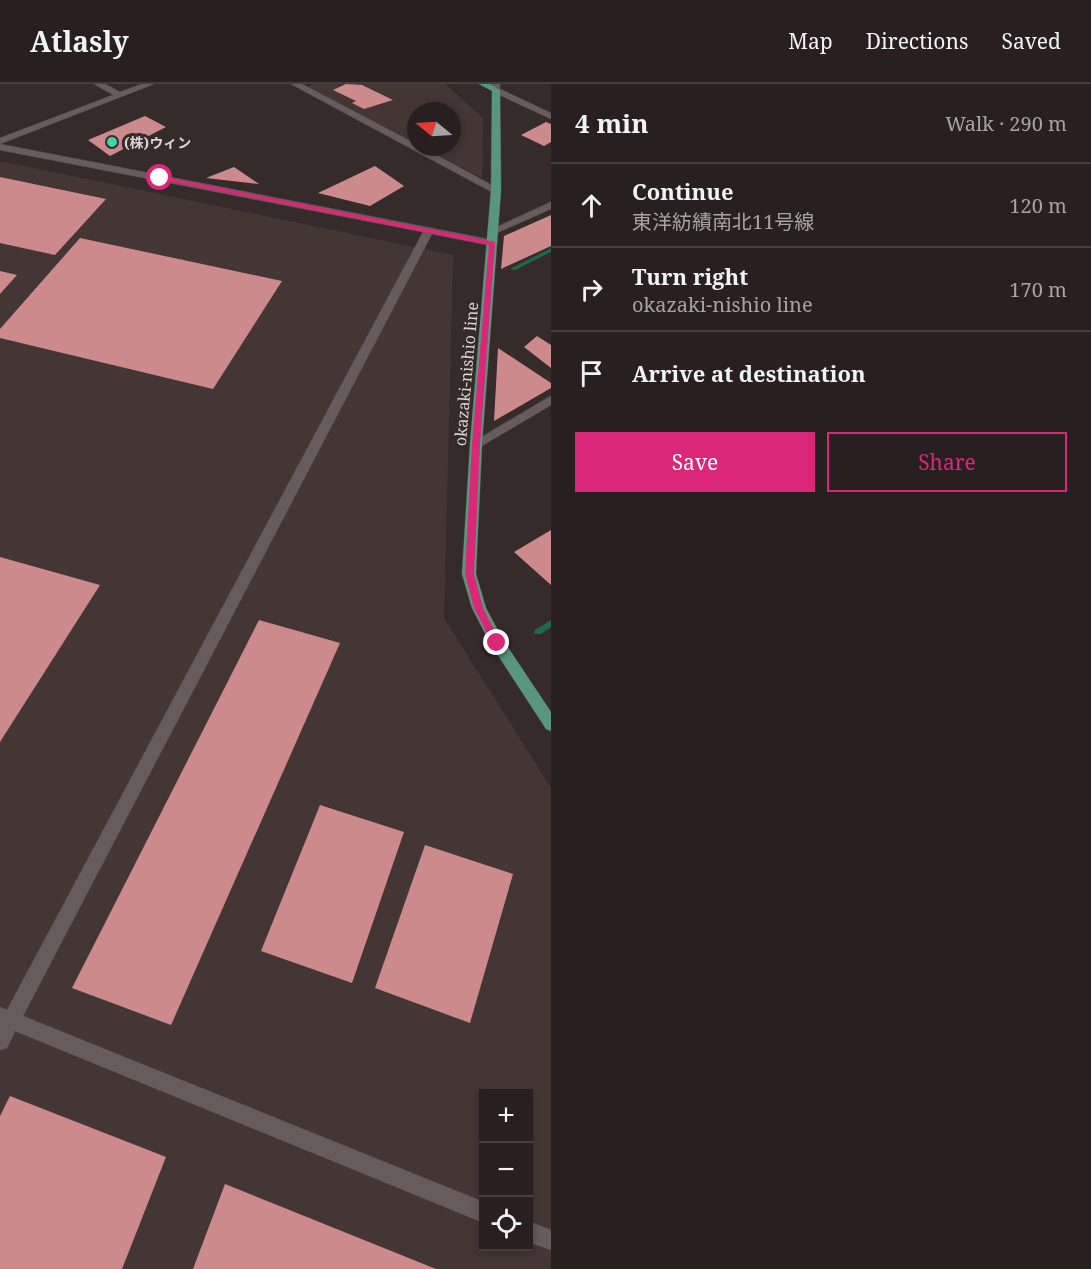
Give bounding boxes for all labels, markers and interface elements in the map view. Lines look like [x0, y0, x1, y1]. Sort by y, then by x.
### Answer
text: Atlasly [30, 22, 129, 60]
text: Map [788, 27, 833, 55]
text: Directions [866, 27, 968, 55]
text: Saved [1001, 27, 1061, 55]
north arrow [407, 102, 461, 156]
text: 4 min [575, 105, 649, 141]
text: Walk · 290 m [945, 110, 1067, 137]
place label: (株)ウィン [124, 133, 191, 152]
marker: (株)ウィン [105, 135, 119, 149]
route start [146, 164, 172, 190]
text: Continue [632, 176, 734, 206]
icon: ahead [575, 189, 608, 222]
text: 120 m [1009, 192, 1067, 219]
text: 東洋紡績南北11号線 [632, 208, 814, 235]
text: Turn right [632, 261, 748, 291]
icon: right [575, 273, 608, 306]
text: 170 m [1009, 276, 1067, 303]
text: okazaki-nishio line [632, 291, 813, 318]
street label: okazaki-nishio line [449, 301, 483, 447]
icon: arrive [575, 357, 608, 390]
text: Arrive at destination [632, 358, 866, 388]
button: Save [575, 432, 815, 492]
button: Share [827, 432, 1067, 492]
route end [483, 629, 509, 655]
map controls [479, 1089, 533, 1251]
button: + [479, 1089, 533, 1143]
button: − [479, 1143, 533, 1197]
button: locate [479, 1197, 533, 1251]

